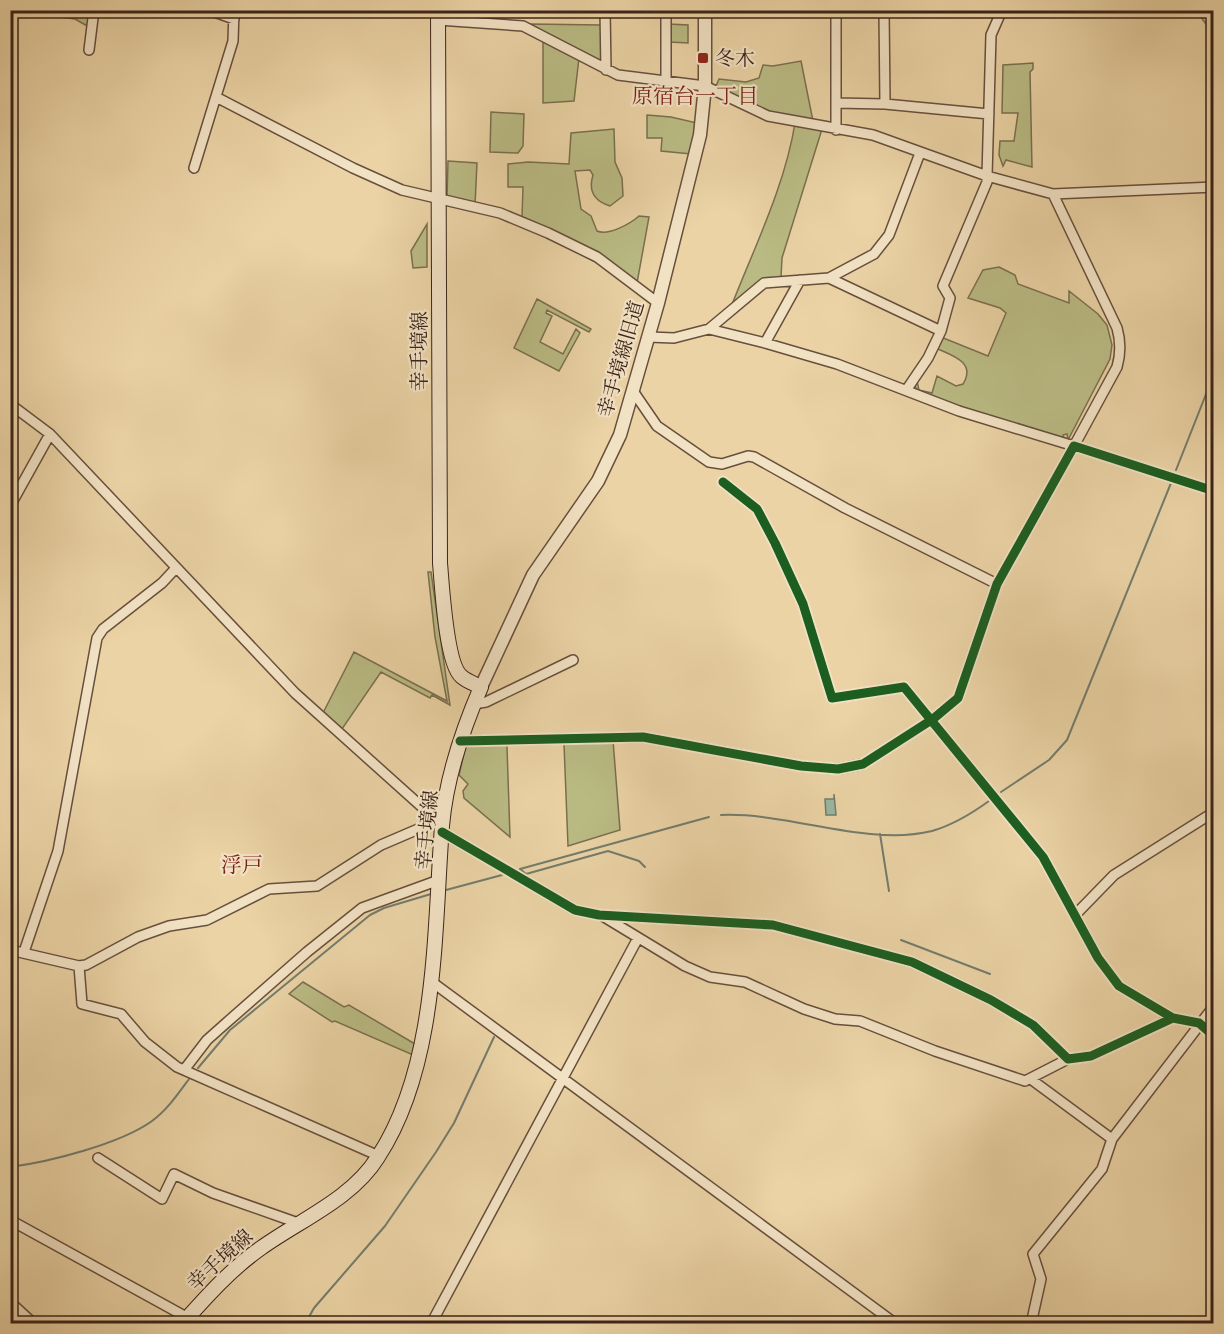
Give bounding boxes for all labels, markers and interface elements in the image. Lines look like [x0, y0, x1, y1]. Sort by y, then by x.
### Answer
place label: 冬木 [715, 47, 755, 70]
marker: 冬木 [696, 51, 710, 65]
district label: 原宿台一丁目 [632, 84, 758, 108]
street label: 幸手境線旧道 [593, 298, 649, 420]
street label: 幸手境線 [408, 311, 431, 391]
street label: 幸手境線 [411, 789, 443, 871]
district label: 浮戸 [221, 853, 263, 877]
street label: 幸手境線 [183, 1225, 257, 1295]

